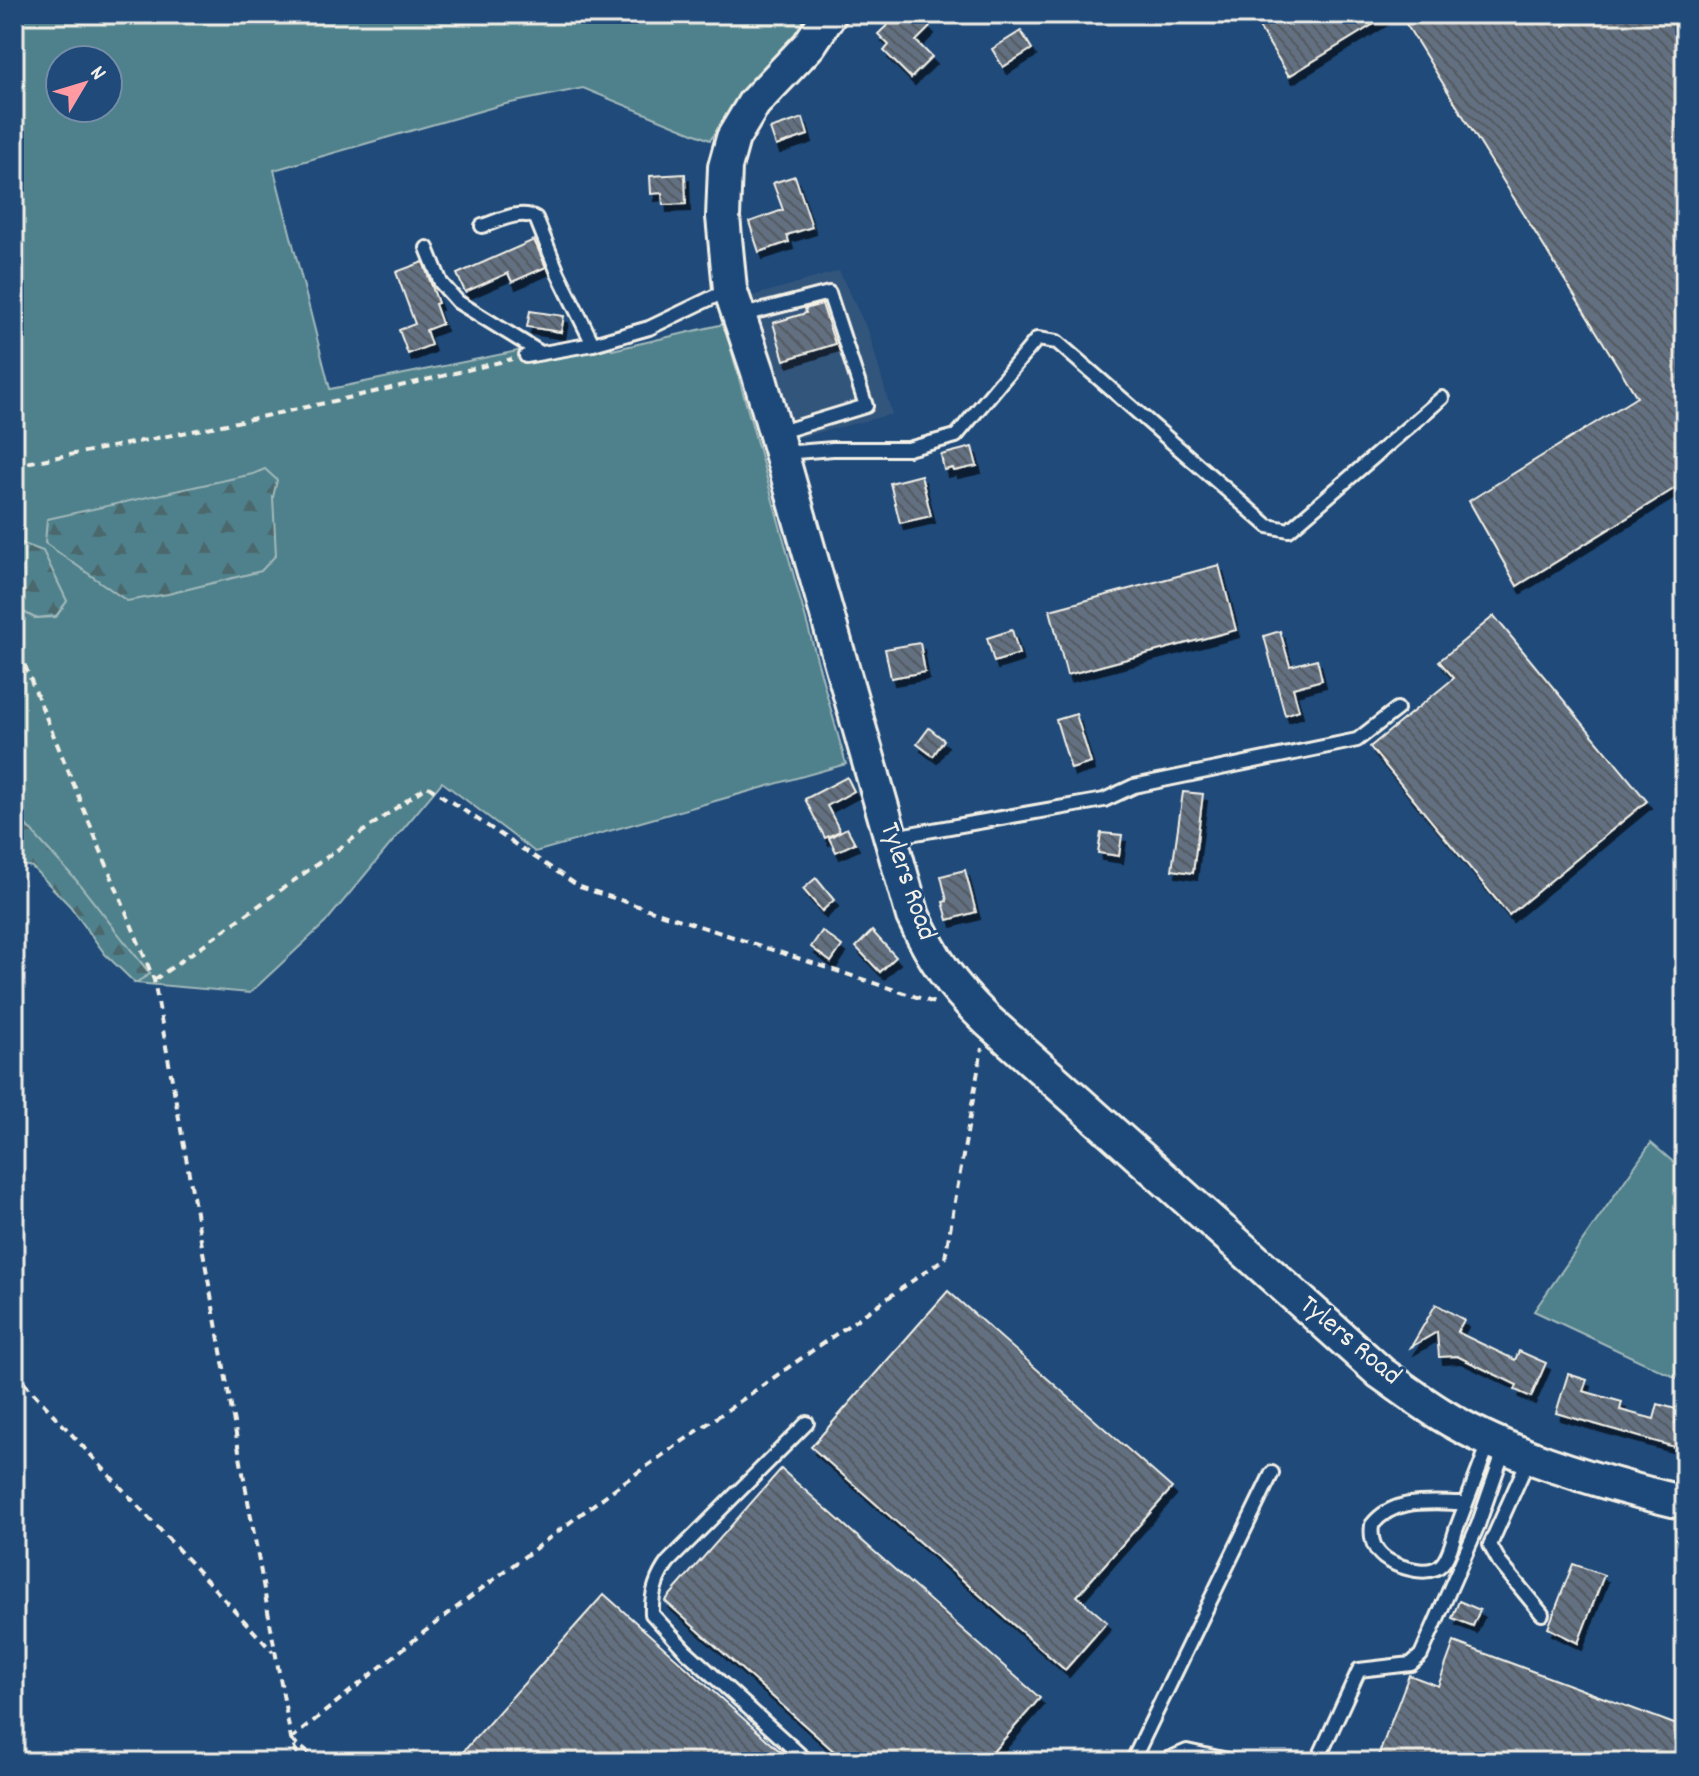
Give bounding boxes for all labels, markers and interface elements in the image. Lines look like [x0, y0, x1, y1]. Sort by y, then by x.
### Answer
north arrow [44, 44, 124, 124]
text: N [81, 60, 113, 88]
street label: Tylers Road [867, 818, 945, 946]
street label: Tylers Road [1289, 1287, 1409, 1397]

